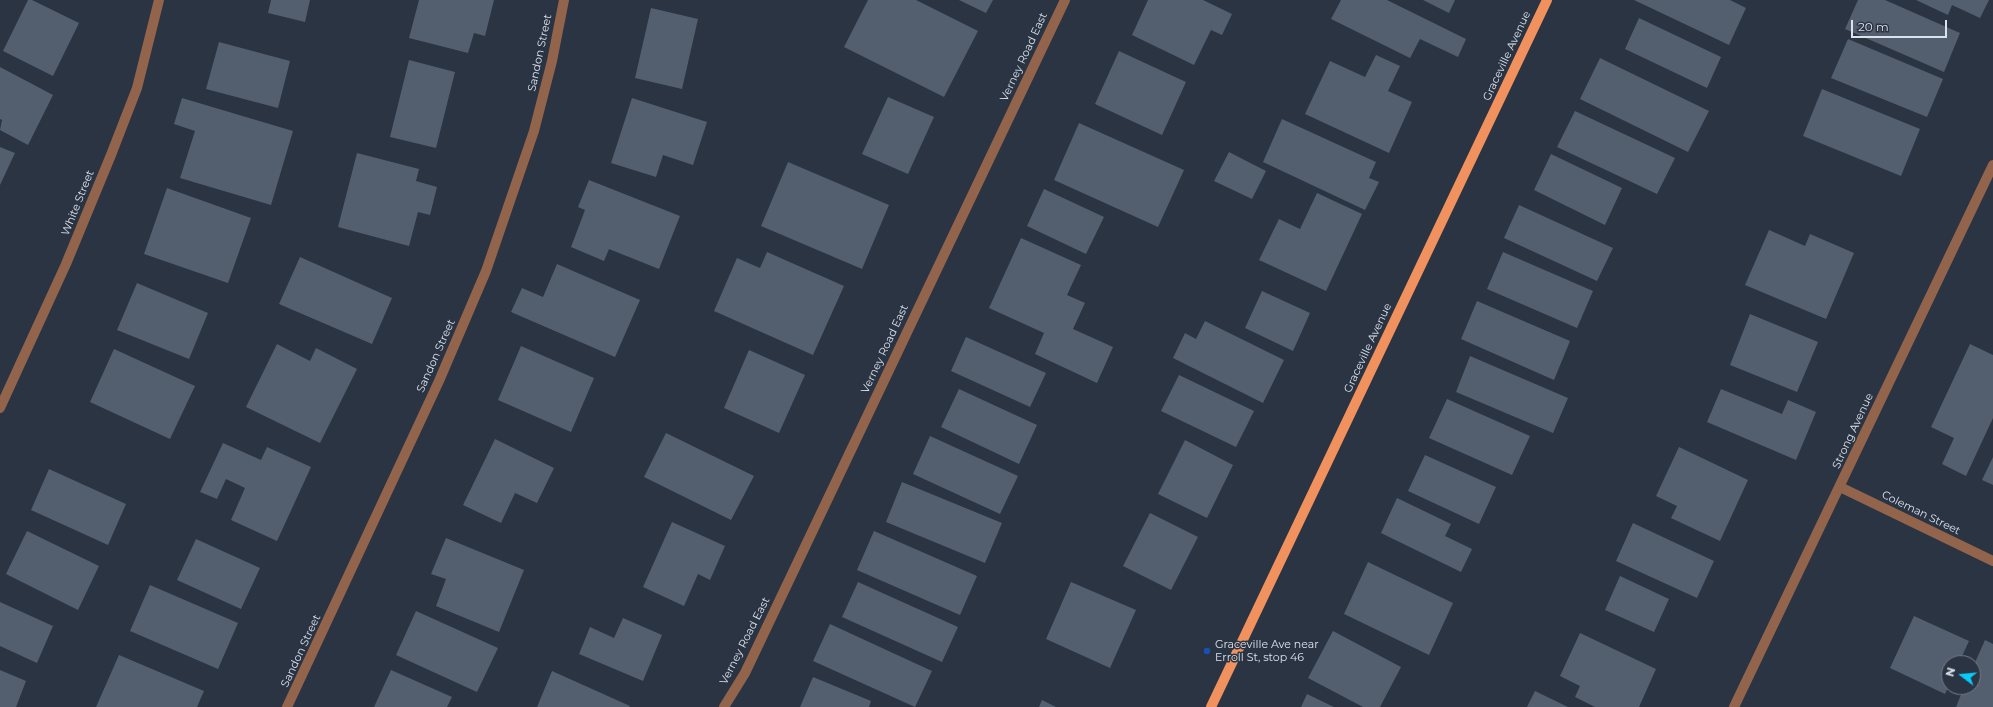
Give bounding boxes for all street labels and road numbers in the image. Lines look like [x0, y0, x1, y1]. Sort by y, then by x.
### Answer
street label: Graceville Avenue [1480, 9, 1534, 103]
street label: Verney Road East [998, 11, 1050, 103]
street label: Sandon Street [525, 13, 555, 93]
street label: White Street [59, 168, 97, 238]
street label: Graceville Avenue [1341, 301, 1395, 395]
street label: Verney Road East [859, 303, 911, 395]
street label: Sandon Street [414, 317, 458, 395]
street label: Strong Avenue [1830, 391, 1876, 471]
street label: Coleman Street [1880, 488, 1962, 538]
street label: Verney Road East [717, 595, 773, 687]
street label: Sandon Street [278, 613, 324, 689]

